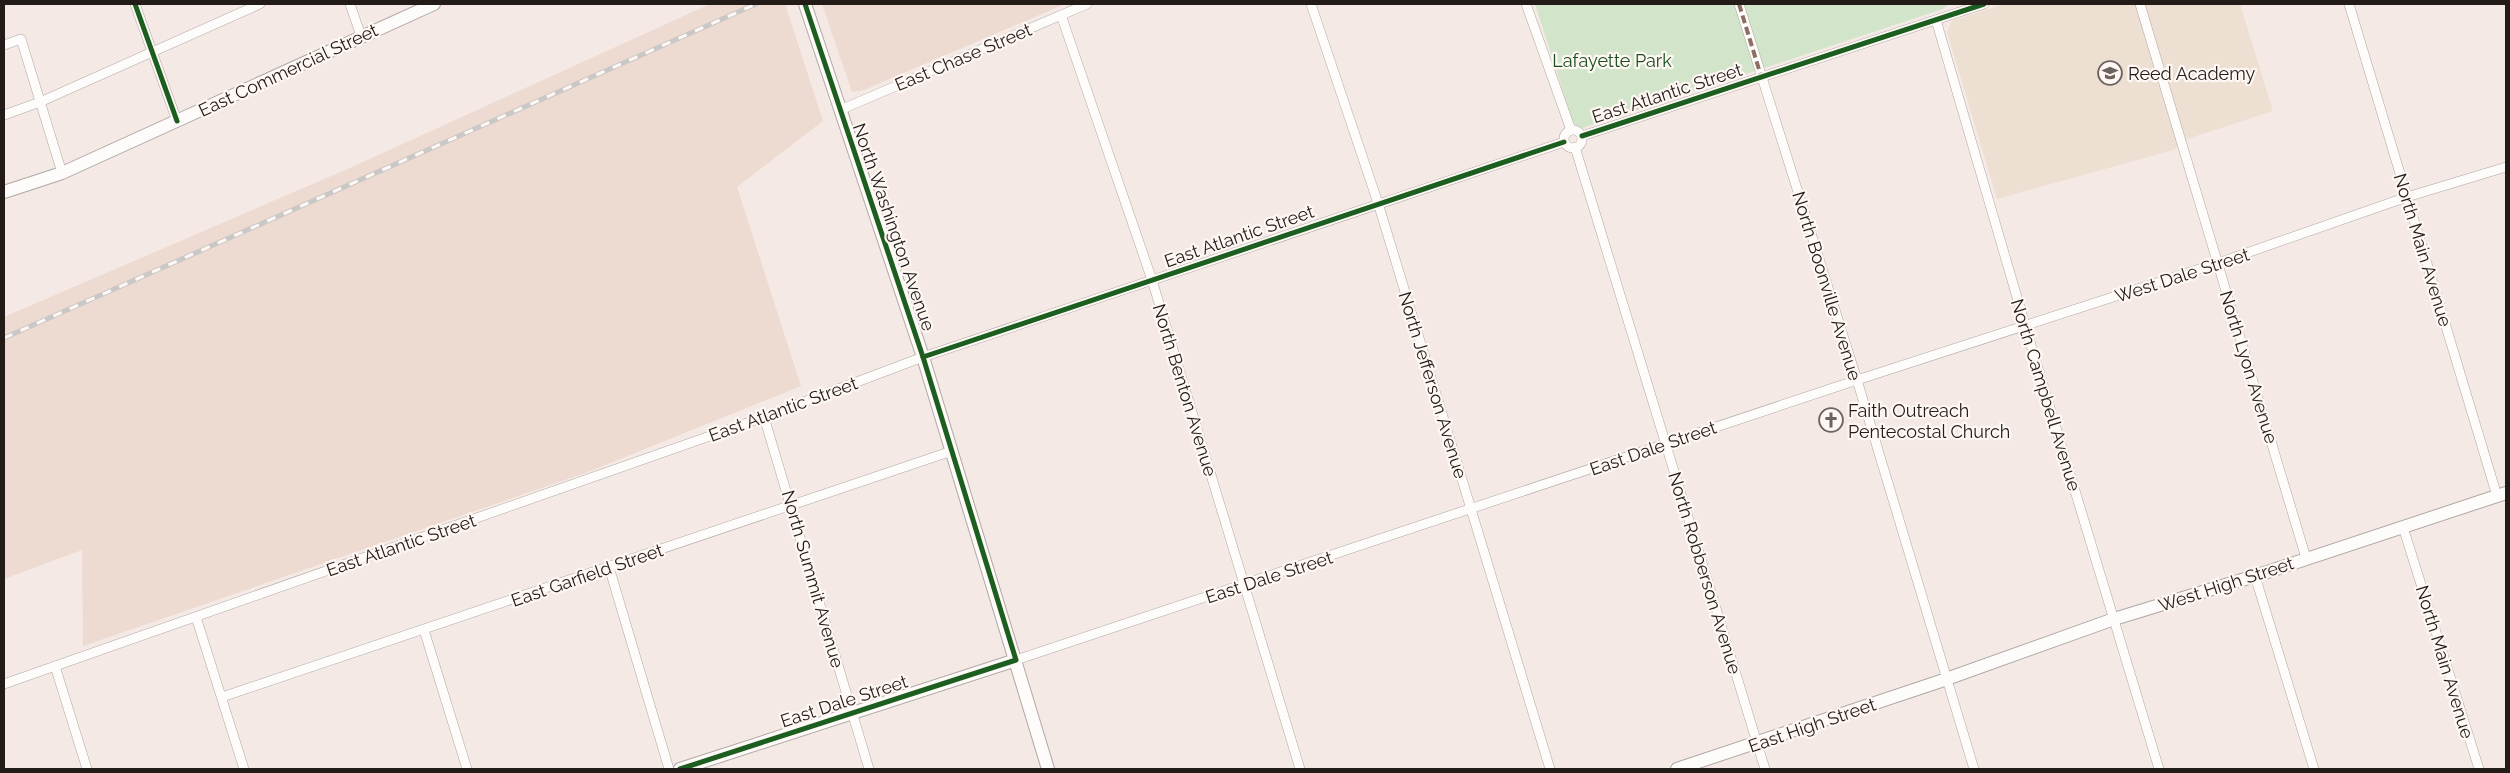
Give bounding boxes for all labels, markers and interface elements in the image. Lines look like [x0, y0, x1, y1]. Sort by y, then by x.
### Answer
street label: East Commercial Street [195, 19, 381, 121]
street label: East Chase Street [891, 19, 1035, 95]
park label: Lafayette Park [1552, 50, 1672, 71]
street label: East Atlantic Street [1589, 59, 1745, 127]
school or university icon: Reed Academy [2097, 60, 2123, 86]
place label: Reed Academy [2128, 63, 2256, 84]
street label: North Washington Avenue [849, 121, 940, 334]
street label: North Main Avenue [2390, 171, 2456, 330]
street label: North Boonville Avenue [1788, 189, 1866, 384]
street label: East Atlantic Street [1161, 201, 1317, 271]
street label: West Dale Street [2112, 243, 2252, 307]
street label: North Lyon Avenue [2216, 288, 2282, 446]
street label: North Jefferson Avenue [1395, 289, 1472, 481]
street label: North Campbell Avenue [2007, 296, 2085, 494]
street label: North Benton Avenue [1149, 301, 1221, 479]
street label: East Atlantic Street [706, 372, 860, 446]
place label: Faith Outreach Pentecostal Church [1848, 400, 2010, 442]
church icon: Faith Outreach Pentecostal Church [1818, 407, 1844, 433]
street label: East Dale Street [1587, 416, 1719, 480]
street label: North Robberson Avenue [1664, 469, 1746, 677]
street label: North Summit Avenue [778, 488, 849, 671]
street label: East Atlantic Street [323, 510, 479, 580]
street label: East Garfield Street [508, 539, 666, 611]
street label: East Dale Street [1203, 547, 1335, 607]
street label: West High Street [2156, 552, 2296, 616]
street label: North Main Avenue [2412, 583, 2478, 742]
street label: East Dale Street [778, 671, 910, 731]
street label: East High Street [1746, 693, 1878, 757]

